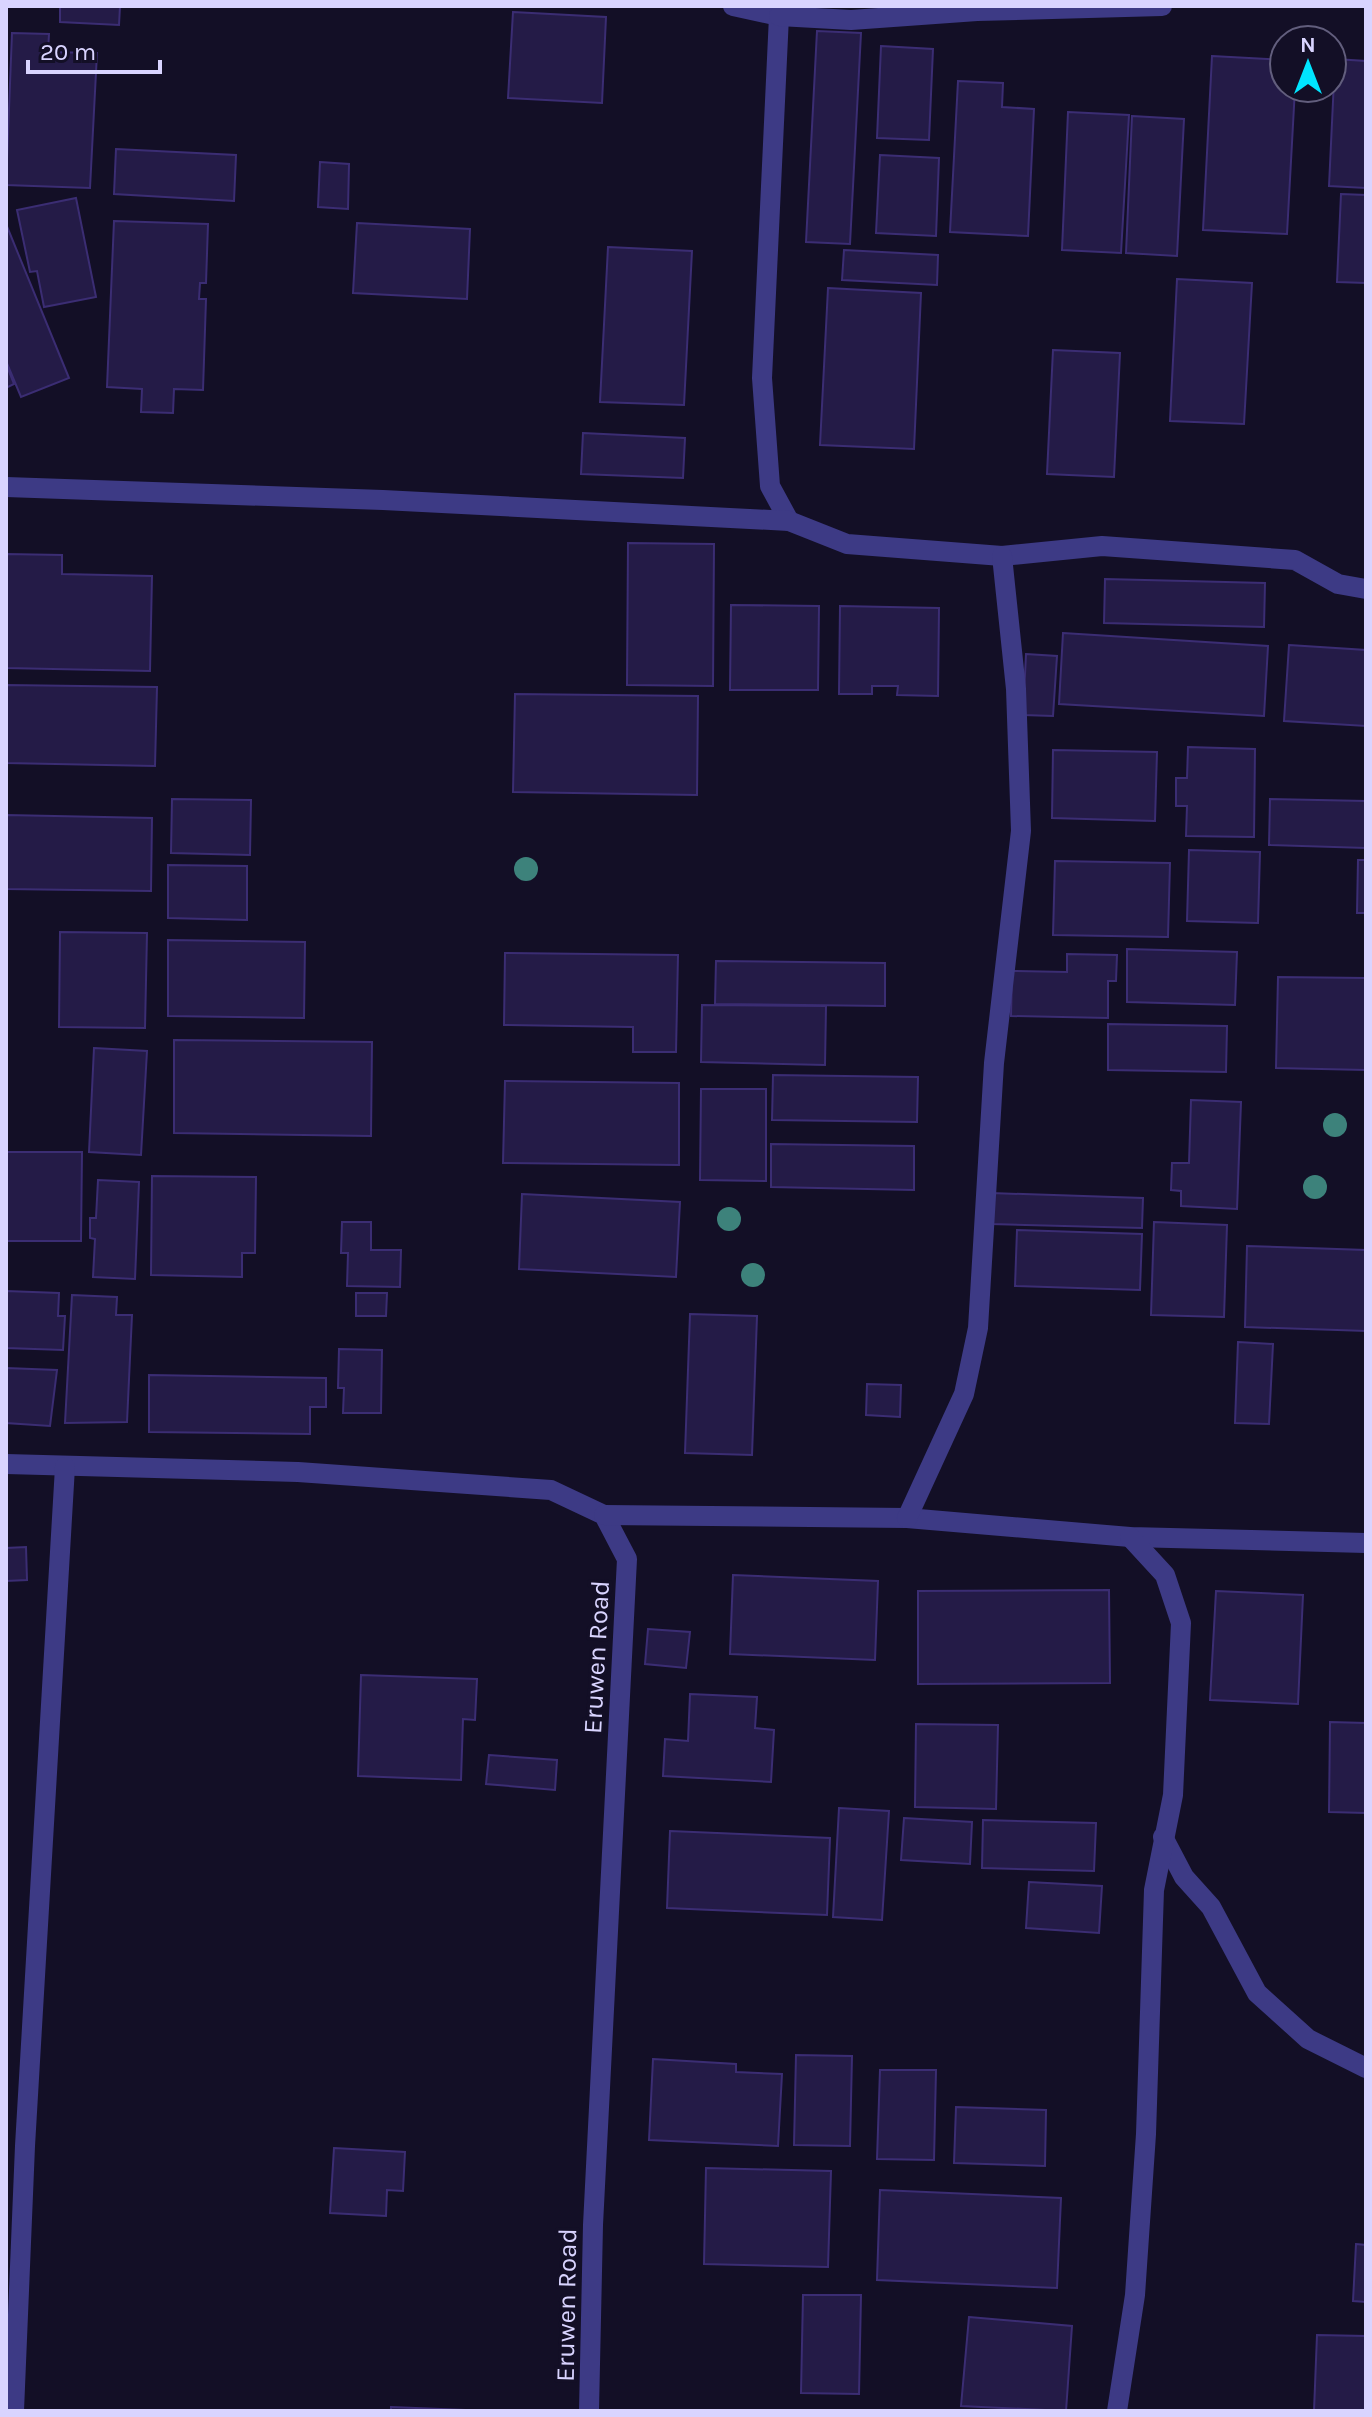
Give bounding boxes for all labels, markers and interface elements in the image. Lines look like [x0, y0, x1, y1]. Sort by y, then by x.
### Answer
scale bar [28, 24, 160, 74]
north arrow [1268, 24, 1348, 104]
text: N [1300, 32, 1316, 58]
text: 20 m [40, 38, 96, 66]
street label: Eruwen Road [577, 1579, 616, 1735]
street label: Eruwen Road [550, 2228, 583, 2382]

